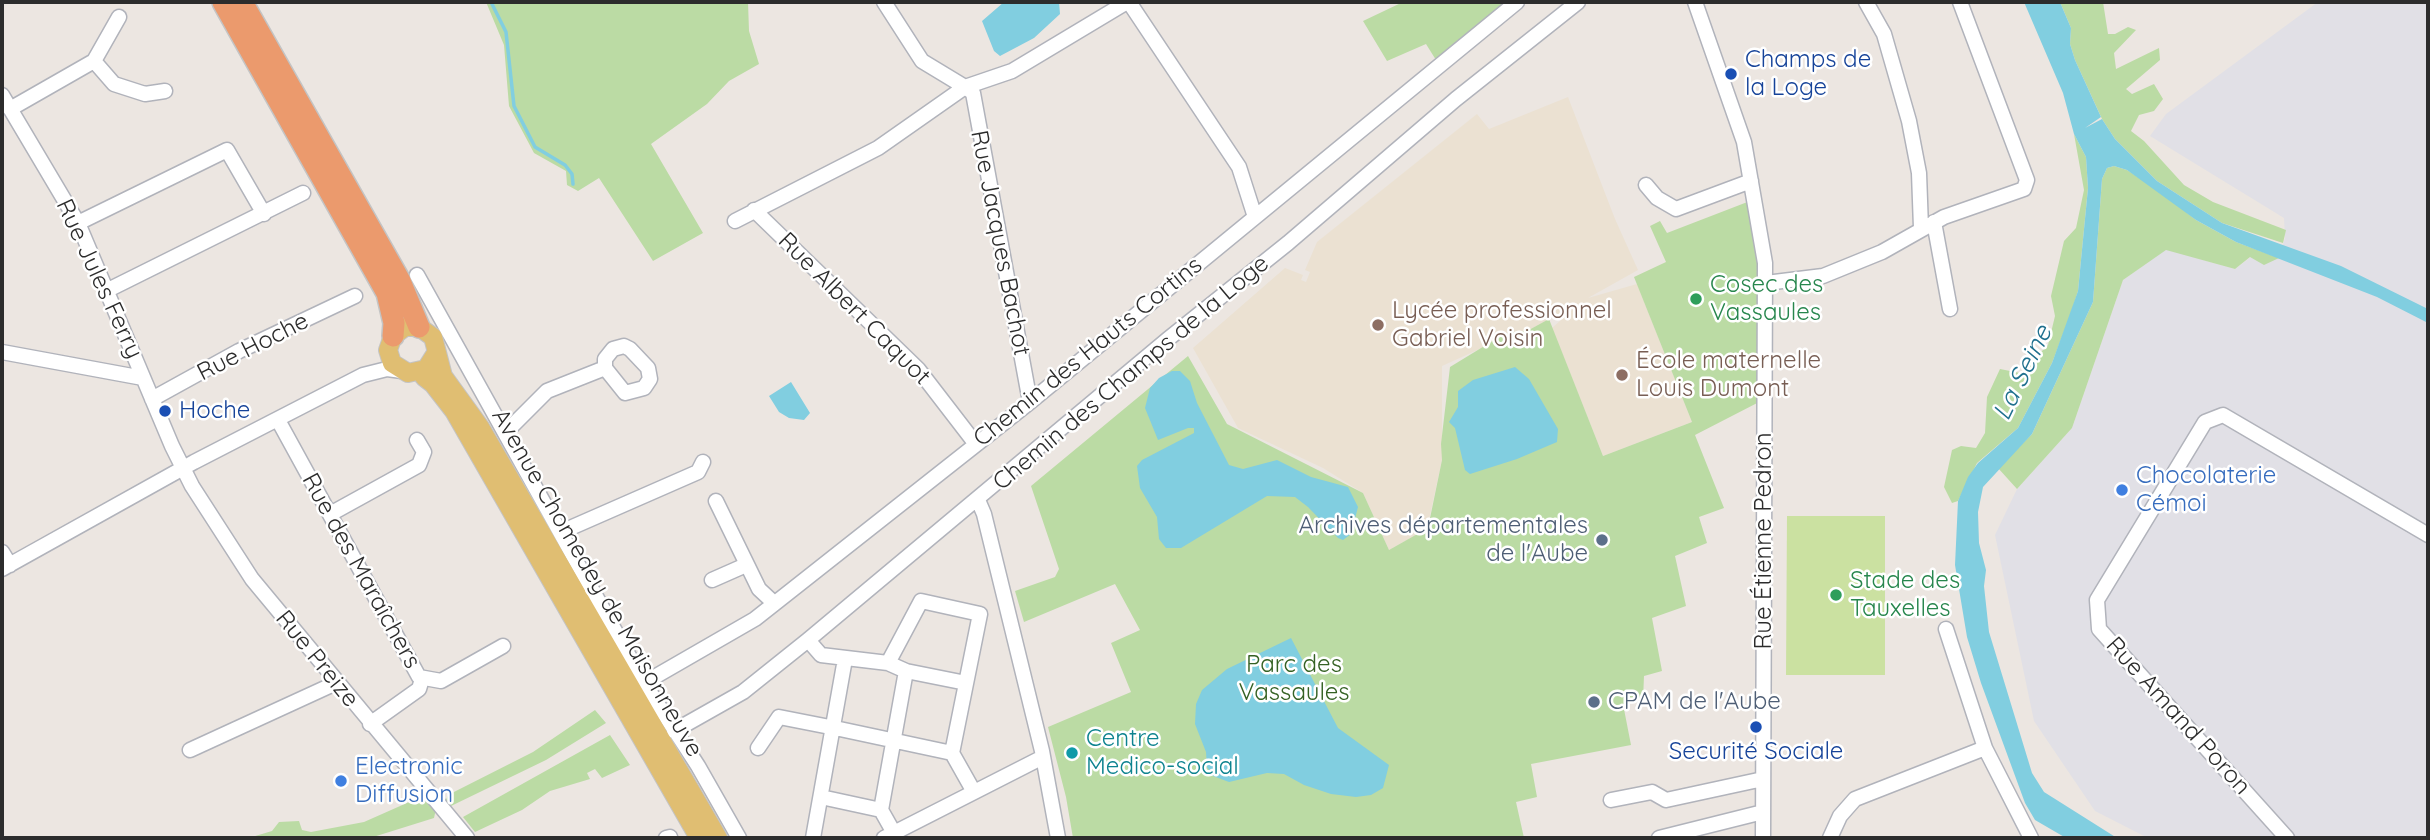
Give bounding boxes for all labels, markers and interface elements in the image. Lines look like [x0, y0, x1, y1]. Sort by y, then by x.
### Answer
place label: Champs de la Loge [1745, 46, 1871, 102]
marker: Champs de la Loge [1723, 66, 1739, 82]
street label: Rue Jacques Bachot [964, 128, 1036, 358]
street label: Rue Jules Ferry [49, 195, 149, 363]
street label: Rue Albert Caquot [772, 227, 936, 391]
street label: Chemin des Champs de la Loge [987, 249, 1275, 497]
street label: Chemin des Hauts Cortins [968, 251, 1208, 453]
place label: Cosec des Vassaules [1710, 271, 1823, 327]
marker: Cosec des Vassaules [1688, 291, 1704, 307]
place label: Lycée professionnel Gabriel Voisin [1392, 297, 1612, 353]
street label: Rue Hoche [193, 307, 313, 387]
marker: Lycée professionnel Gabriel Voisin [1370, 317, 1386, 333]
water label: La Seine [1987, 321, 2059, 425]
place label: École maternelle Louis Dumont [1636, 347, 1821, 403]
marker: École maternelle Louis Dumont [1614, 367, 1630, 383]
place label: Hoche [179, 397, 250, 425]
marker: Hoche [157, 403, 173, 419]
street label: Avenue Chomedey de Maisonneuve [485, 404, 709, 762]
street label: Rue Étienne Pedron [1750, 432, 1778, 650]
place label: Chocolaterie Cémoi [2136, 462, 2276, 518]
street label: Rue des Maraîchers [295, 468, 427, 674]
marker: Chocolaterie Cémoi [2114, 482, 2130, 498]
place label: Archives départementales de l'Aube [1299, 512, 1588, 568]
marker: Archives départementales de l'Aube [1594, 532, 1610, 548]
place label: Stade des Tauxelles [1850, 567, 1960, 623]
marker: Stade des Tauxelles [1828, 587, 1844, 603]
street label: Rue Preize [269, 605, 365, 713]
street label: Rue Amand Poron [2100, 631, 2256, 801]
park label: Parc des Vassaules [1239, 651, 1349, 707]
place label: CPAM de l'Aube [1608, 688, 1781, 716]
marker: CPAM de l'Aube [1586, 694, 1602, 710]
marker: Securité Sociale [1748, 719, 1764, 735]
place label: Centre Medico-social [1086, 725, 1239, 781]
place label: Securité Sociale [1669, 738, 1843, 766]
marker: Centre Medico-social [1064, 745, 1080, 761]
place label: Electronic Diffusion [355, 753, 463, 809]
marker: Electronic Diffusion [333, 773, 349, 789]

